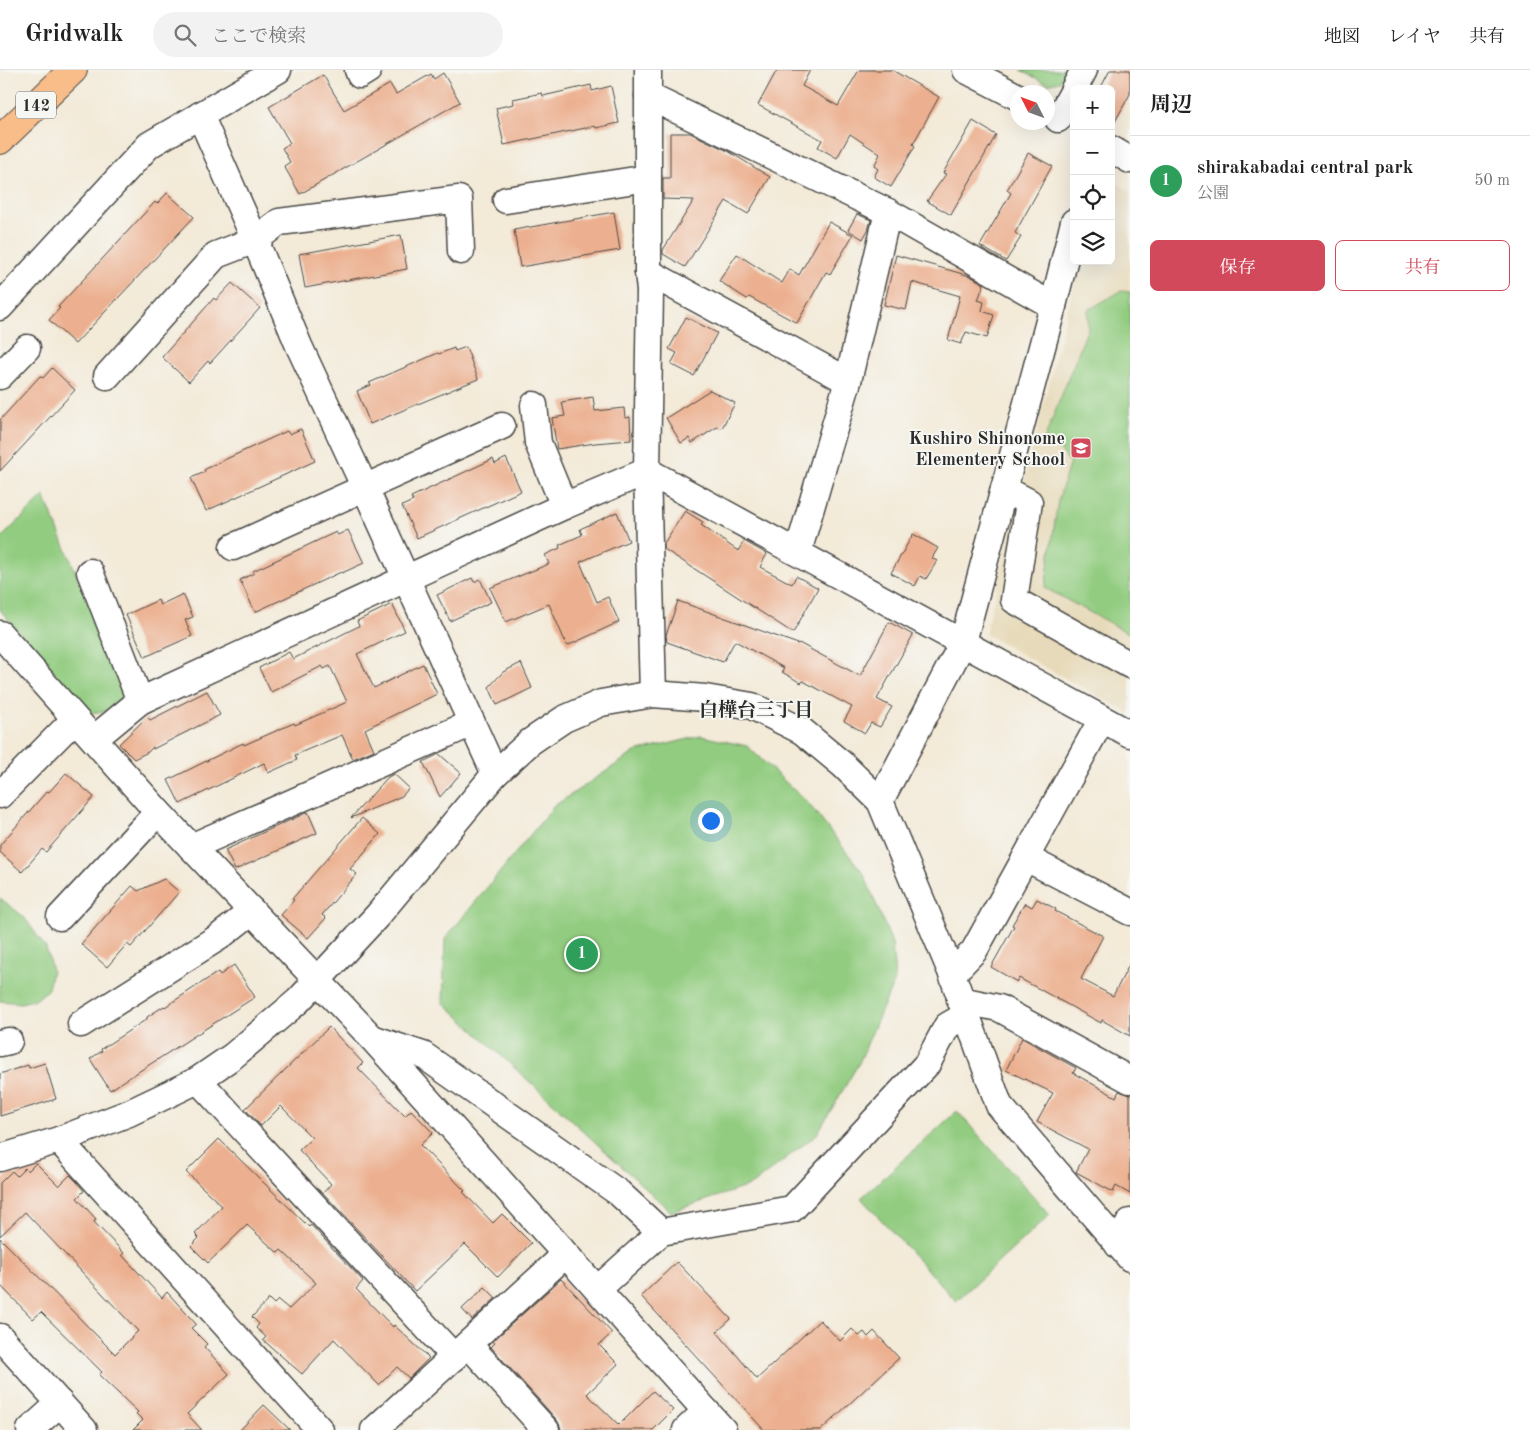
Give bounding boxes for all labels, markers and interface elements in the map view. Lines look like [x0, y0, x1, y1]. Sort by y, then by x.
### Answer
search box [153, 12, 503, 57]
icon: search [171, 21, 199, 49]
text: Gridwalk [25, 23, 123, 47]
text: ここで検索 [211, 28, 306, 47]
text: 地図 [1324, 28, 1360, 46]
text: レイヤ [1388, 28, 1441, 46]
text: 共有 [1469, 28, 1505, 46]
north arrow [1010, 85, 1055, 130]
map controls [1070, 85, 1115, 265]
button: + [1070, 85, 1115, 130]
road number: 142 [16, 92, 56, 118]
text: 周辺 [1150, 95, 1192, 116]
button: − [1070, 130, 1115, 175]
text: shirakabadai central park [1197, 159, 1413, 178]
text: 1 [1161, 173, 1171, 189]
text: 50 m [1474, 173, 1510, 189]
button: locate [1070, 175, 1115, 220]
text: 公園 [1197, 186, 1229, 202]
button: layers [1070, 220, 1115, 265]
button: 保存 [1150, 240, 1325, 291]
button: 共有 [1335, 240, 1510, 291]
place label: Kushiro Shinonome Elementery School [909, 430, 1065, 469]
school or university icon: Kushiro Shinonome Elementery School [1069, 436, 1093, 460]
district label: 白樺台三丁目 [699, 699, 813, 721]
your location [698, 808, 724, 834]
pin: 1 [566, 935, 598, 973]

